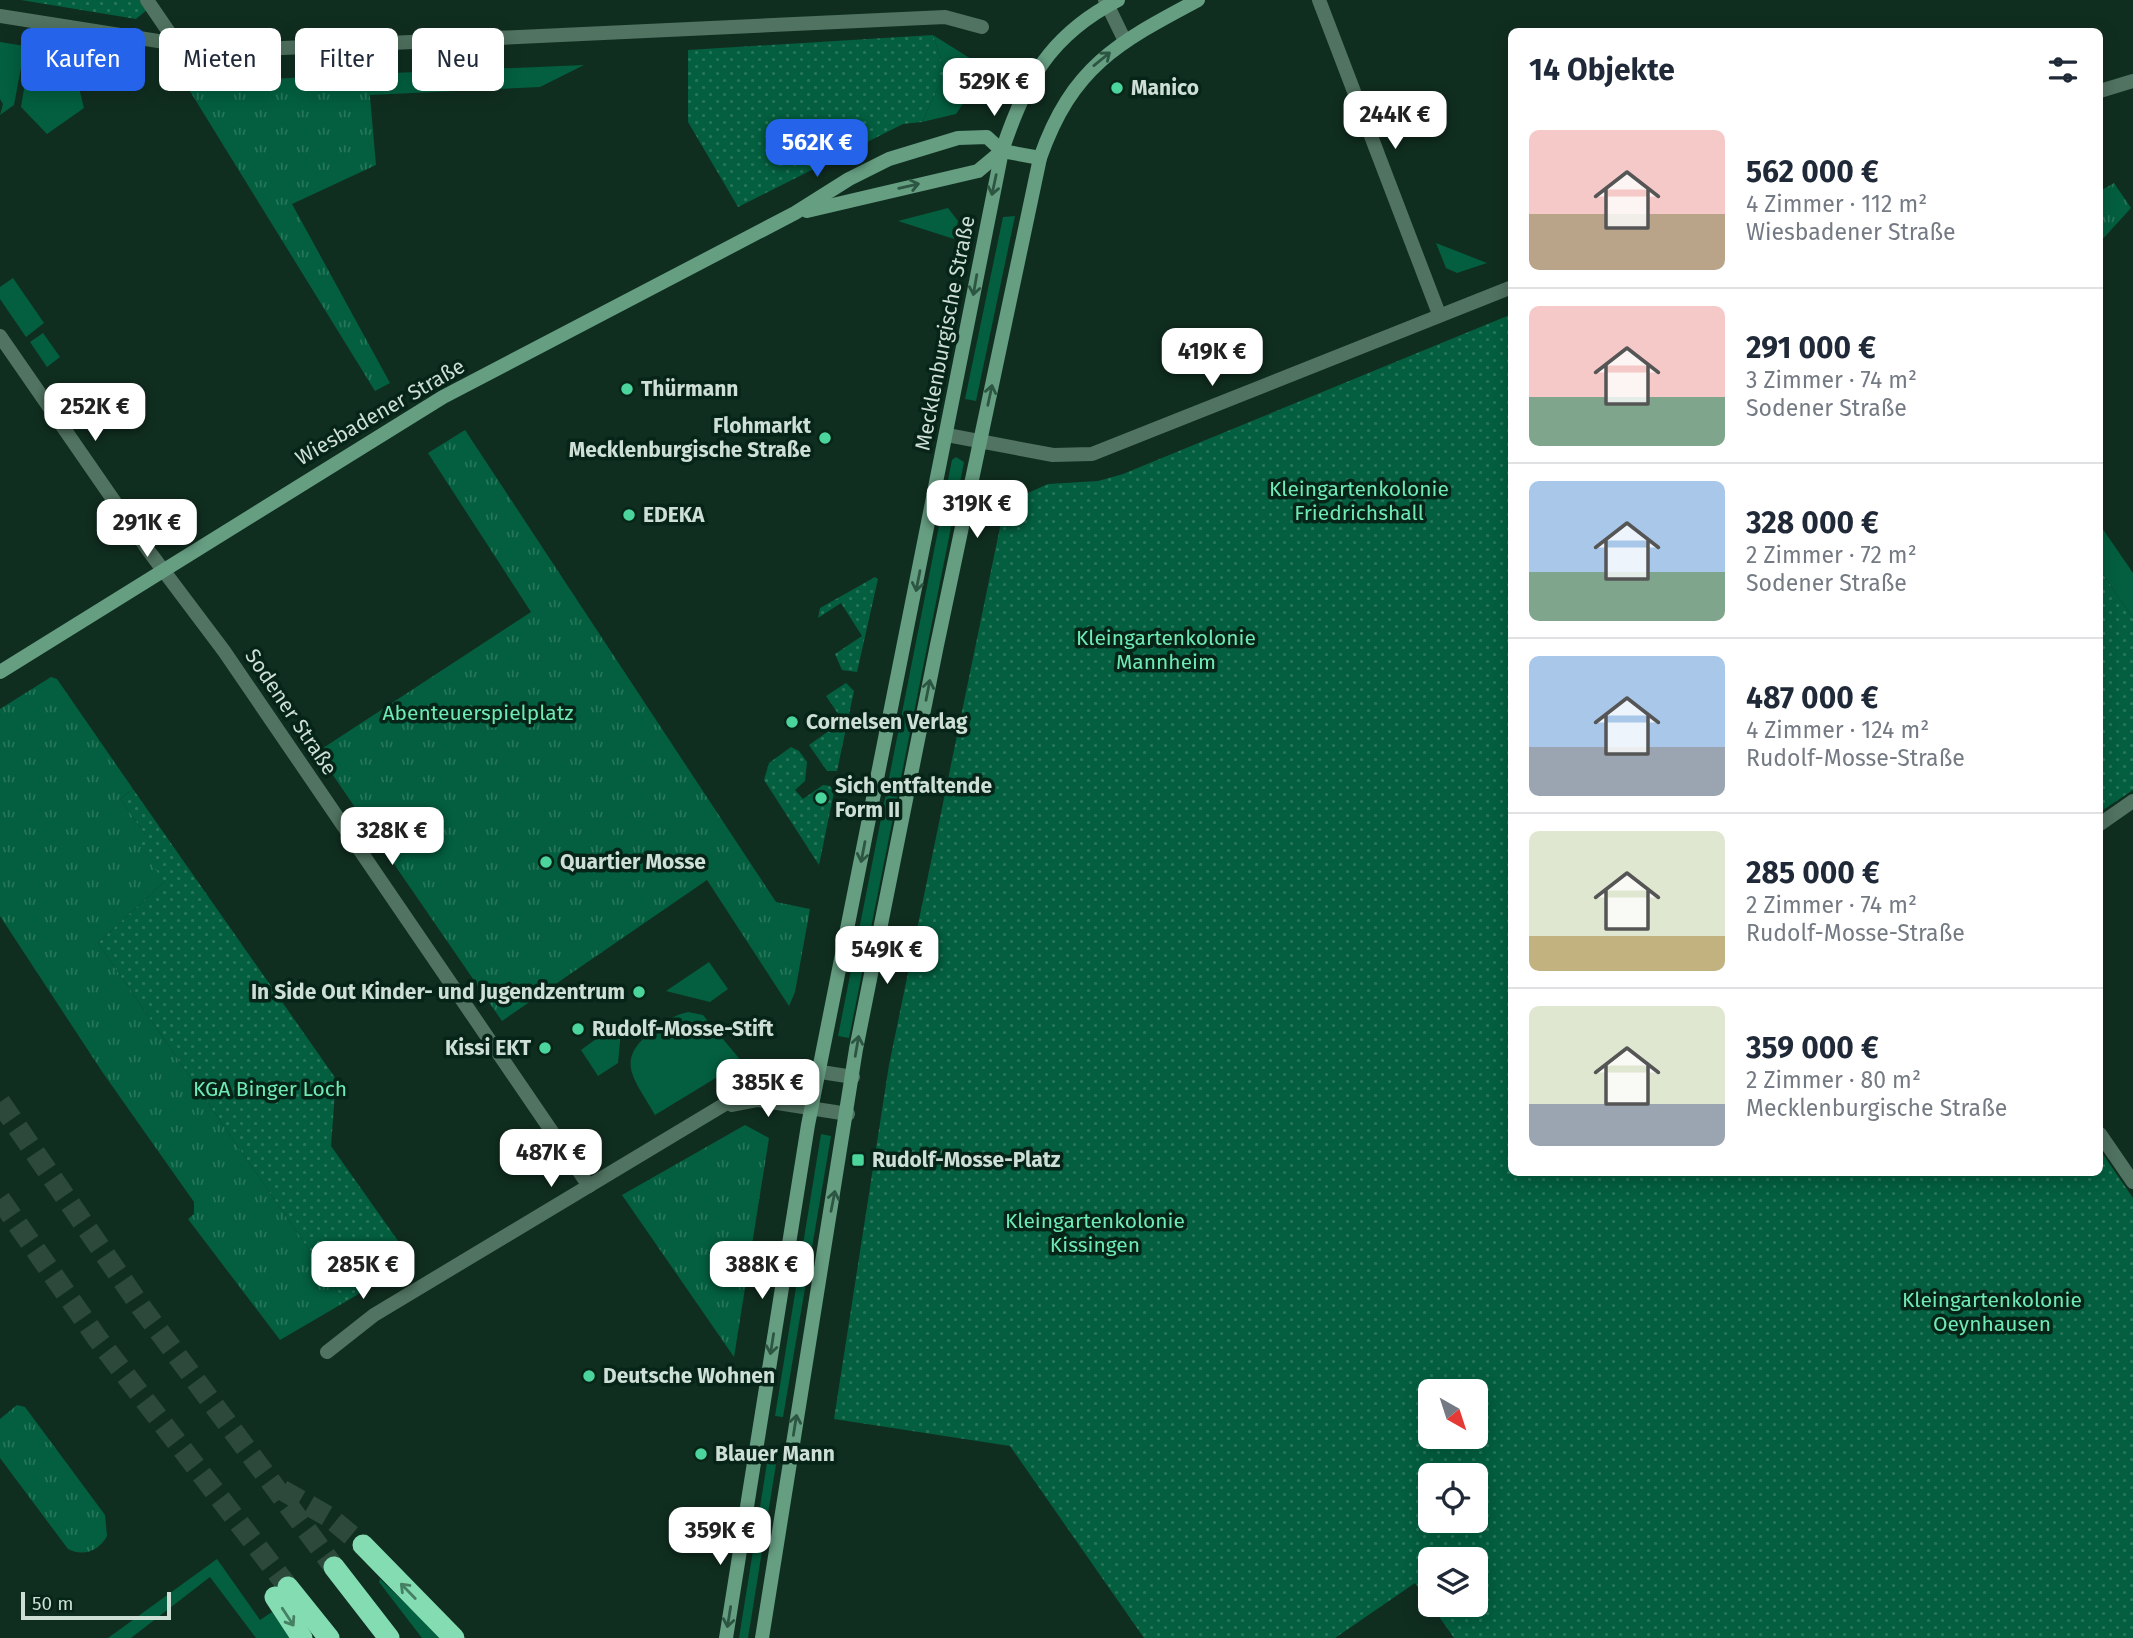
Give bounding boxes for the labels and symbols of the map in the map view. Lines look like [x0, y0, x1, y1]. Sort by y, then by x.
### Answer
one-way arrow [1092, 51, 1110, 67]
pin: 529K € [937, 58, 1051, 118]
place label: Manico [1131, 75, 1199, 101]
marker: Manico [1109, 80, 1125, 96]
pin: 244K € [1338, 92, 1452, 151]
pin: 562K € [760, 120, 874, 179]
one-way arrow [987, 173, 1001, 196]
one-way arrow [897, 179, 920, 192]
street label: Mecklenburgische Straße [909, 213, 981, 453]
one-way arrow [968, 274, 981, 296]
pin: 419K € [1155, 328, 1269, 388]
street label: Wiesbadener Straße [291, 353, 469, 471]
place label: Thürmann [641, 376, 738, 402]
marker: Thürmann [619, 381, 635, 397]
pin: 252K € [38, 384, 152, 443]
one-way arrow [983, 384, 997, 407]
place label: Flohmarkt Mecklenburgische Straße [569, 413, 812, 463]
marker: Flohmarkt Mecklenburgische Straße [817, 430, 833, 446]
park label: Kleingartenkolonie Friedrichshall [1269, 476, 1449, 526]
pin: 319K € [920, 480, 1034, 540]
pin: 291K € [90, 500, 204, 559]
place label: EDEKA [643, 502, 705, 528]
marker: EDEKA [621, 507, 637, 523]
one-way arrow [910, 569, 924, 592]
park label: Kleingartenkolonie Mannheim [1076, 625, 1256, 675]
street label: Sodener Straße [239, 644, 343, 780]
one-way arrow [922, 679, 936, 702]
park label: Abenteuerspielplatz [383, 700, 573, 726]
place label: Cornelsen Verlag [806, 709, 968, 735]
marker: Cornelsen Verlag [784, 714, 800, 730]
place label: Sich entfaltende Form II [835, 773, 992, 823]
marker: Sich entfaltende Form II [813, 790, 829, 806]
pin: 328K € [335, 808, 449, 867]
one-way arrow [856, 840, 869, 863]
place label: Quartier Mosse [560, 849, 706, 875]
marker: Quartier Mosse [538, 854, 554, 870]
pin: 549K € [830, 926, 944, 986]
place label: In Side Out Kinder- und Jugendzentrum [251, 979, 625, 1005]
marker: In Side Out Kinder- und Jugendzentrum [631, 984, 647, 1000]
place label: Rudolf-Mosse-Stift [592, 1016, 774, 1042]
marker: Rudolf-Mosse-Stift [570, 1021, 586, 1037]
place label: Kissi EKT [445, 1035, 532, 1061]
one-way arrow [851, 1036, 864, 1058]
marker: Kissi EKT [537, 1040, 553, 1056]
pin: 385K € [711, 1060, 825, 1119]
park label: KGA Binger Loch [193, 1076, 347, 1102]
pin: 487K € [494, 1130, 608, 1189]
place label: Rudolf-Mosse-Platz [872, 1147, 1061, 1173]
marker: Rudolf-Mosse-Platz [850, 1152, 866, 1168]
one-way arrow [826, 1190, 840, 1213]
park label: Kleingartenkolonie Kissingen [1005, 1208, 1185, 1258]
pin: 285K € [306, 1242, 420, 1301]
pin: 388K € [705, 1242, 819, 1301]
park label: Kleingartenkolonie Oeynhausen [1902, 1287, 2082, 1337]
one-way arrow [765, 1332, 778, 1354]
place label: Deutsche Wohnen [603, 1363, 775, 1389]
marker: Deutsche Wohnen [581, 1368, 597, 1384]
north arrow [1418, 1379, 1488, 1449]
one-way arrow [789, 1414, 802, 1437]
place label: Blauer Mann [715, 1441, 835, 1467]
marker: Blauer Mann [693, 1446, 709, 1462]
pin: 359K € [663, 1508, 777, 1567]
one-way arrow [400, 1583, 417, 1600]
scale bar [21, 1589, 172, 1621]
one-way arrow [722, 1605, 735, 1627]
one-way arrow [282, 1607, 296, 1627]

